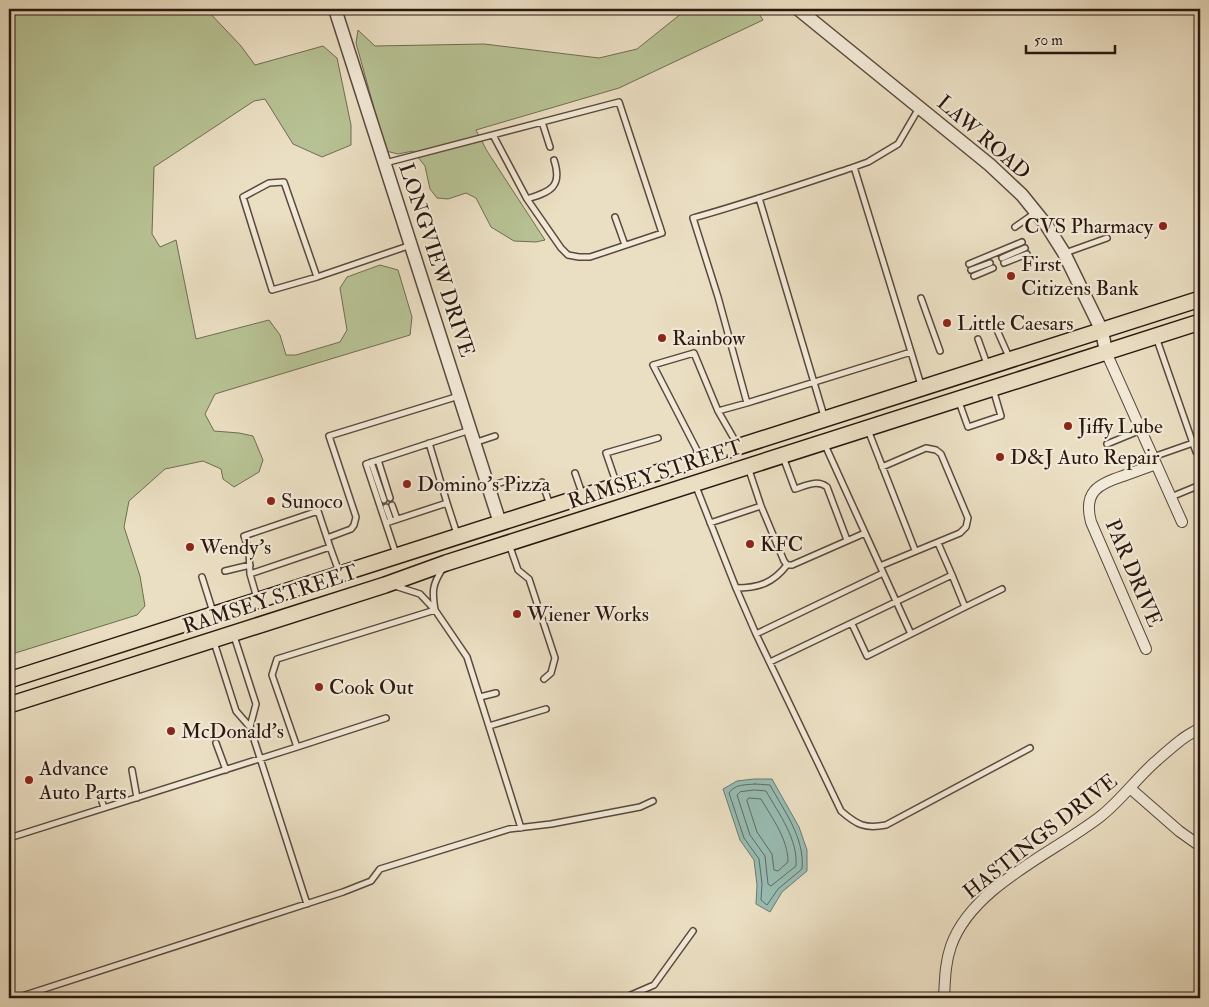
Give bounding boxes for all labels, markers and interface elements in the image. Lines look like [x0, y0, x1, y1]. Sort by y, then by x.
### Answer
scale bar [1026, 22, 1115, 54]
text: 50 m [1034, 31, 1063, 50]
street label: LAW ROAD [931, 89, 1036, 185]
street label: LONGVIEW DRIVE [392, 160, 481, 361]
place label: CVS Pharmacy [1024, 213, 1154, 240]
marker: CVS Pharmacy [1157, 220, 1169, 232]
place label: First Citizens Bank [1021, 251, 1139, 302]
marker: First Citizens Bank [1005, 270, 1017, 282]
place label: Little Caesars [957, 310, 1073, 337]
marker: Little Caesars [941, 317, 953, 329]
place label: Rainbow [672, 325, 746, 352]
marker: Rainbow [656, 332, 668, 344]
place label: Jiffy Lube [1077, 413, 1163, 440]
marker: Jiffy Lube [1062, 420, 1074, 432]
street label: RAMSEY STREET [564, 433, 746, 516]
place label: D&J Auto Repair [1010, 444, 1159, 471]
marker: D&J Auto Repair [994, 451, 1006, 463]
place label: Domino's Pizza [417, 471, 551, 498]
marker: Domino's Pizza [401, 478, 413, 490]
place label: Sunoco [281, 488, 343, 515]
marker: Sunoco [265, 495, 277, 507]
street label: PAR DRIVE [1099, 515, 1168, 631]
place label: KFC [760, 531, 803, 558]
place label: Wendy's [199, 534, 271, 561]
marker: KFC [744, 538, 756, 550]
marker: Wendy's [184, 541, 196, 553]
street label: RAMSEY STREET [179, 558, 361, 641]
place label: Wiener Works [526, 601, 649, 628]
marker: Wiener Works [511, 608, 523, 620]
place label: Cook Out [329, 674, 414, 701]
marker: Cook Out [313, 681, 325, 693]
place label: McDonald's [181, 718, 284, 745]
marker: McDonald's [165, 725, 177, 737]
place label: Advance Auto Parts [38, 755, 127, 806]
street label: HASTINGS DRIVE [958, 768, 1123, 905]
marker: Advance Auto Parts [23, 774, 35, 786]

